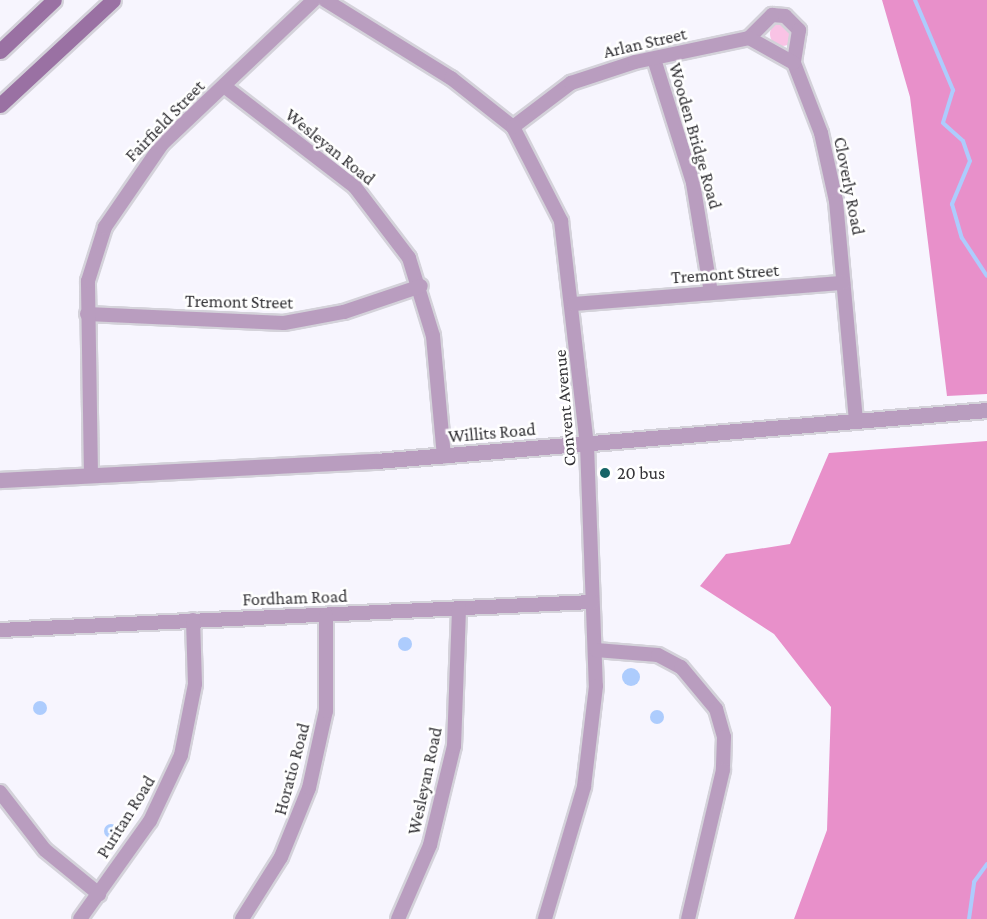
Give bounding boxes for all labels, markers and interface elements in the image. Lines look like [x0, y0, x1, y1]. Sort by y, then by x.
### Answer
street label: Arlan Street [601, 23, 689, 63]
street label: Wooden Bridge Road [664, 61, 726, 211]
street label: Fairfield Street [121, 76, 209, 166]
street label: Wesleyan Road [281, 104, 379, 190]
street label: Cloverly Road [829, 135, 869, 237]
street label: Tremont Street [670, 259, 780, 289]
street label: Tremont Street [185, 290, 293, 314]
street label: Convent Avenue [549, 349, 581, 467]
street label: Willits Road [447, 418, 537, 448]
place label: 20 bus [617, 462, 665, 484]
marker: 20 bus [598, 466, 612, 480]
street label: Fordham Road [242, 585, 348, 611]
street label: Horatio Road [269, 721, 315, 817]
street label: Wesleyan Road [403, 725, 447, 837]
street label: Puritan Road [92, 772, 160, 862]

